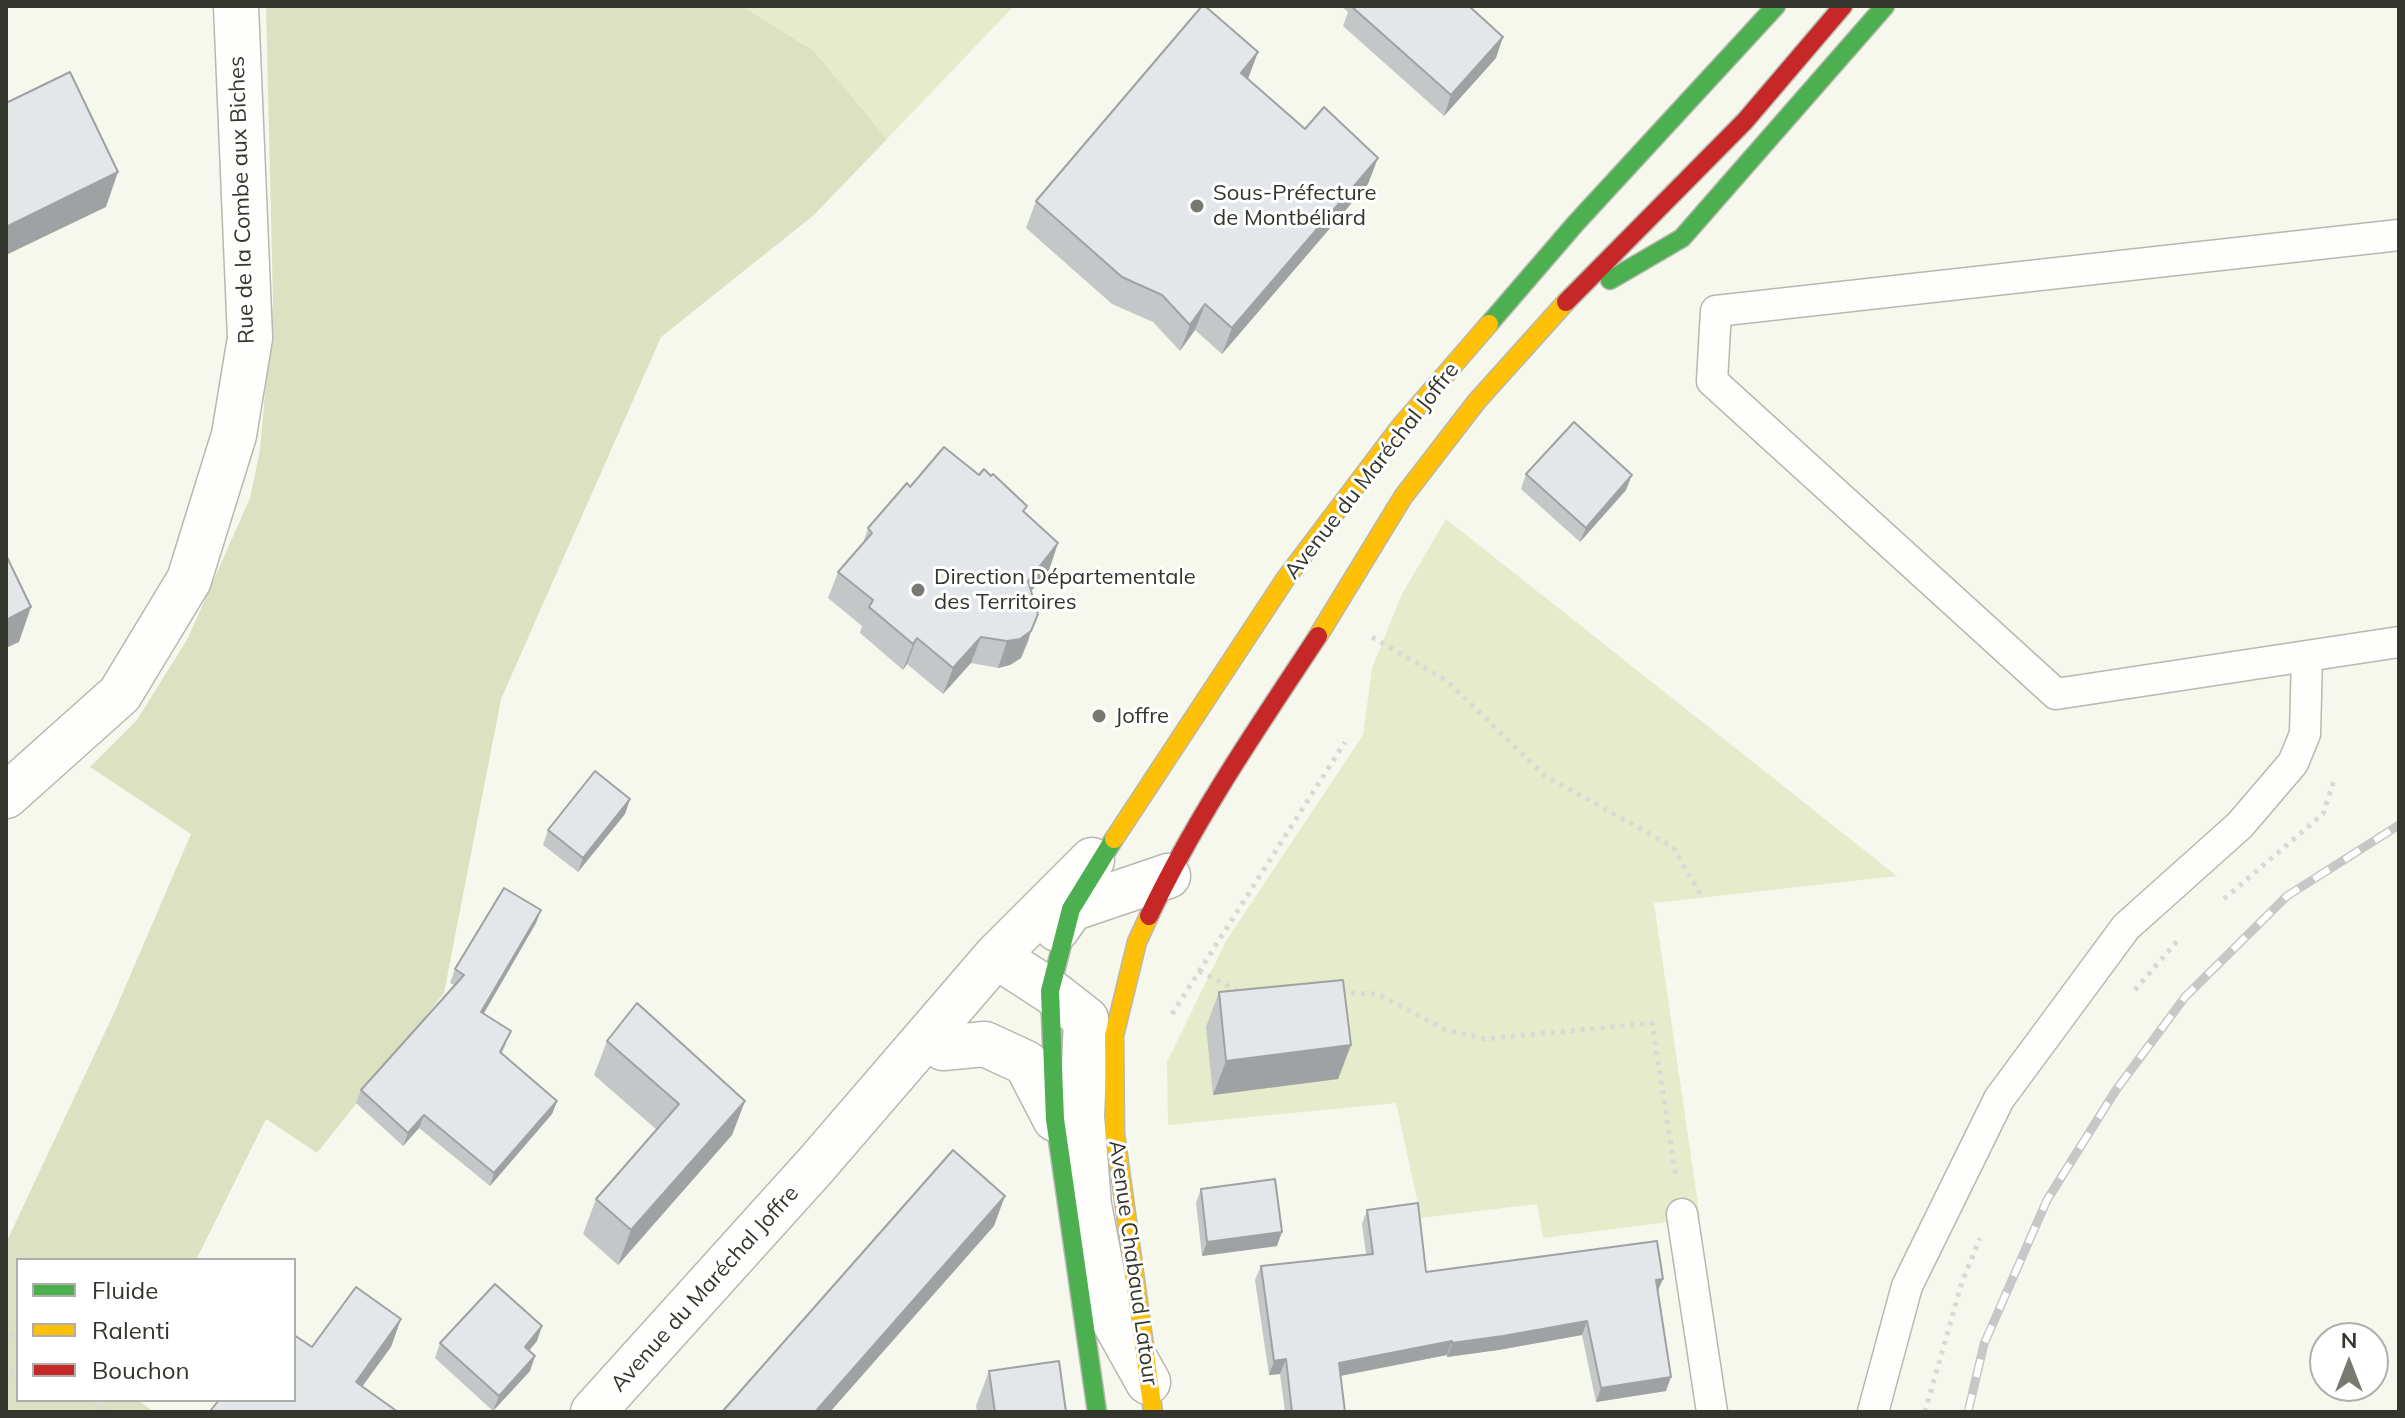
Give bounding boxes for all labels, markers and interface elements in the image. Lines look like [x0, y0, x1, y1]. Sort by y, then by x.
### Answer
street label: Rue de la Combe aux Biches [224, 56, 260, 344]
place label: Sous-Préfecture de Montbéliard [1213, 180, 1376, 232]
marker: Sous-Préfecture de Montbéliard [1188, 197, 1206, 215]
street label: Avenue du Maréchal Joffre [1279, 357, 1465, 585]
place label: Direction Départementale des Territoires [934, 564, 1196, 616]
marker: Direction Départementale des Territoires [909, 581, 927, 599]
place label: Joffre [1115, 703, 1169, 729]
marker: Joffre [1090, 707, 1108, 725]
street label: Avenue Chabaud Latour [1103, 1139, 1163, 1387]
street label: Avenue du Maréchal Joffre [606, 1181, 804, 1397]
legend [16, 1258, 296, 1402]
text: Fluide [92, 1275, 158, 1305]
text: Ralenti [92, 1315, 170, 1345]
north arrow [2309, 1322, 2389, 1402]
text: N [2341, 1326, 2357, 1354]
text: Bouchon [92, 1355, 190, 1385]

